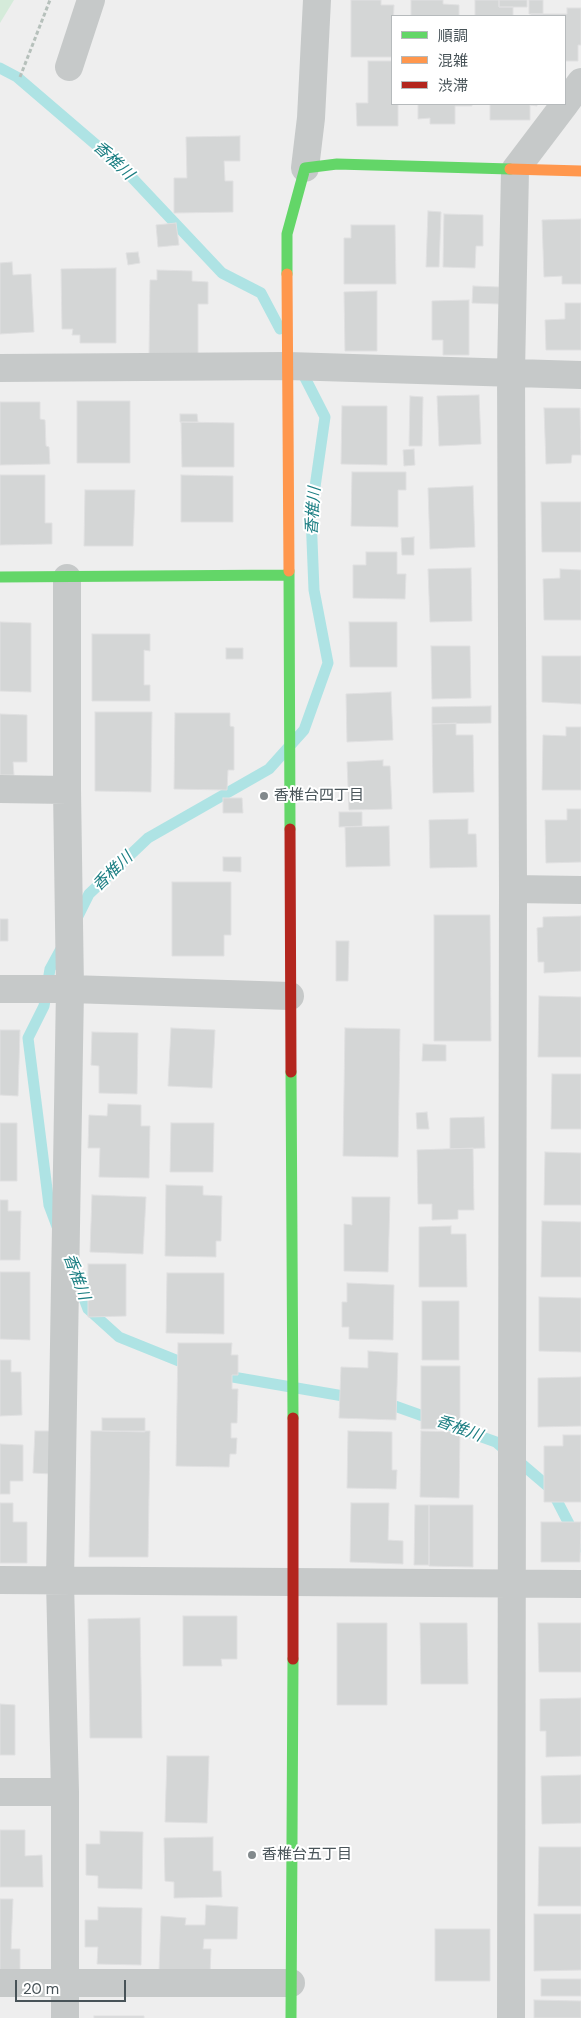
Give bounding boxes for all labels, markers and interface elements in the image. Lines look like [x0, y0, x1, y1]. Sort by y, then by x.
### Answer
legend [391, 15, 566, 105]
text: 順調 [438, 26, 468, 46]
text: 混雑 [438, 51, 468, 71]
text: 渋滞 [438, 76, 468, 96]
water label: 香椎川 [89, 138, 137, 184]
water label: 香椎川 [303, 486, 325, 536]
place label: 香椎台四丁目 [274, 787, 364, 805]
marker: 香椎台四丁目 [258, 790, 270, 802]
water label: 香椎川 [89, 848, 137, 896]
water label: 香椎川 [59, 1251, 93, 1303]
water label: 香椎川 [433, 1412, 485, 1446]
place label: 香椎台五丁目 [262, 1846, 352, 1864]
marker: 香椎台五丁目 [246, 1849, 258, 1861]
scale bar [18, 1970, 129, 2002]
text: 20 m [23, 1979, 59, 1999]

